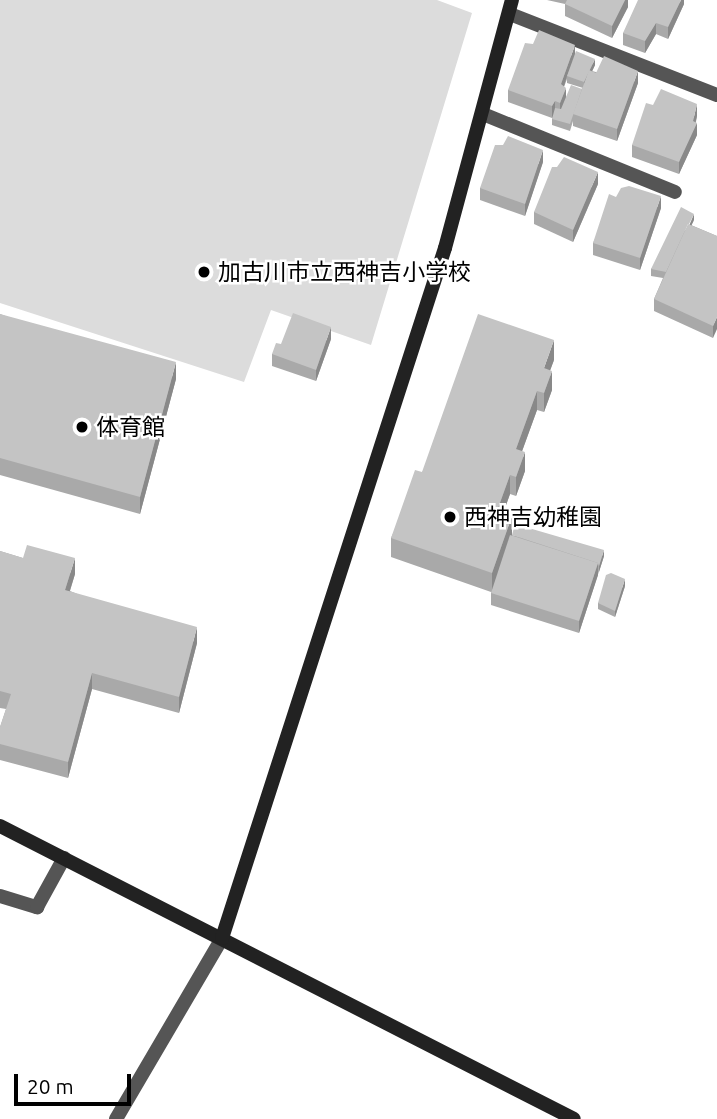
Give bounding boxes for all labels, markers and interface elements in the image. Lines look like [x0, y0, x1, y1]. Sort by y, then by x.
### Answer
place label: 加古川市立西神吉小学校 [218, 258, 471, 286]
marker: 加古川市立西神吉小学校 [196, 264, 212, 280]
place label: 体育館 [96, 413, 165, 441]
marker: 体育館 [74, 419, 90, 435]
place label: 西神吉幼稚園 [464, 503, 602, 531]
marker: 西神吉幼稚園 [442, 509, 458, 525]
scale bar [18, 1060, 135, 1104]
text: 20 m [27, 1074, 74, 1098]

